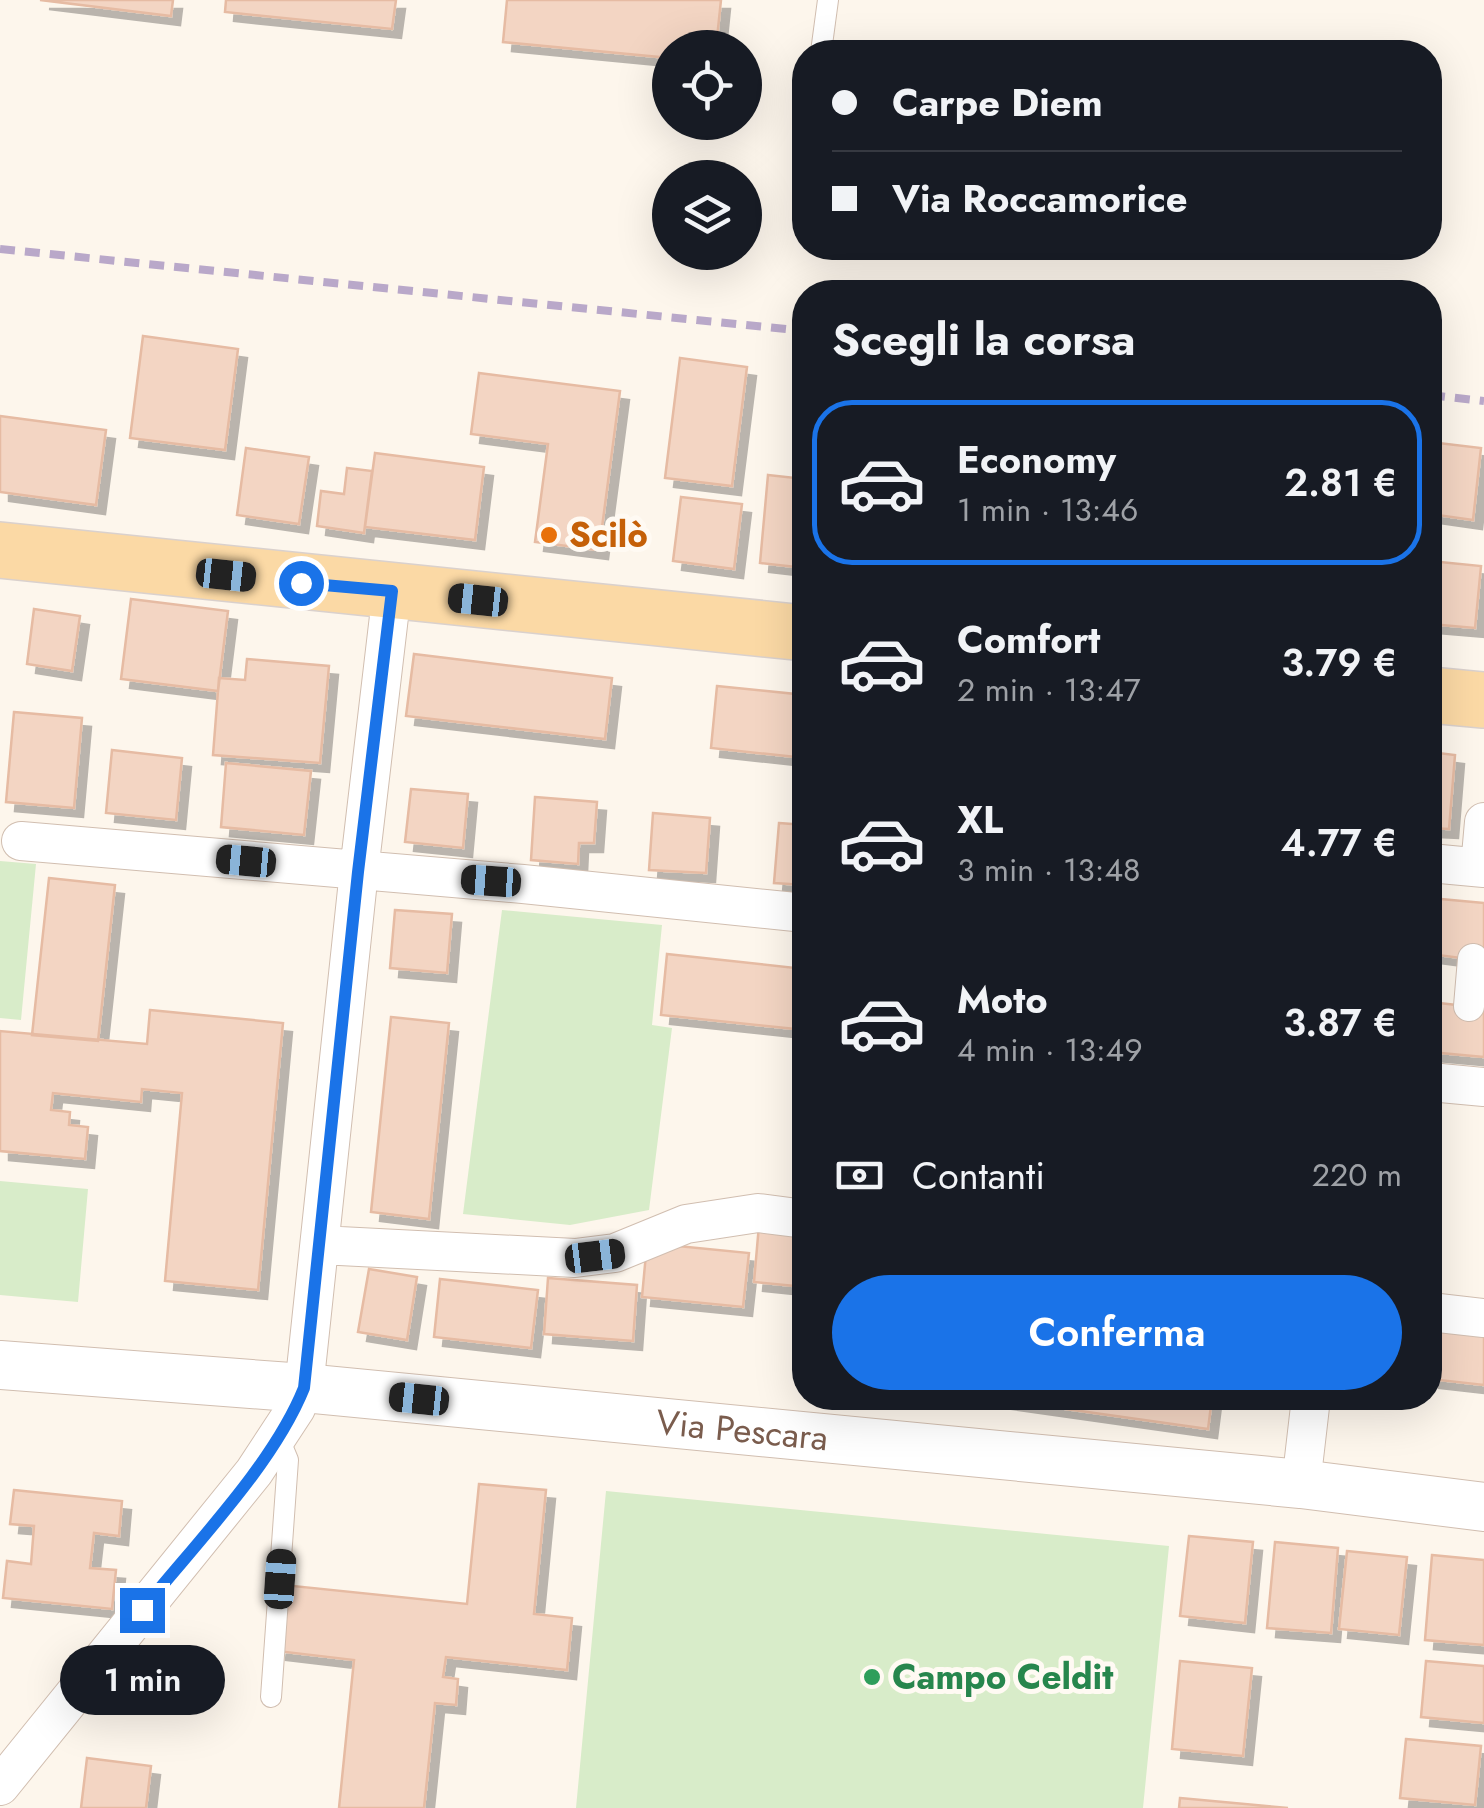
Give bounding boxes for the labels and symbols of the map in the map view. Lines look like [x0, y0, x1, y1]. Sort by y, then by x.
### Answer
place label: Scilò [569, 510, 648, 560]
marker: Scilò [538, 524, 560, 546]
car [195, 557, 257, 593]
route start [279, 561, 324, 606]
car [447, 582, 509, 618]
car [215, 843, 277, 879]
car [460, 864, 522, 898]
car [563, 1237, 627, 1275]
car [388, 1381, 450, 1417]
street label: Via Pescara [654, 1397, 830, 1463]
car [263, 1548, 297, 1610]
route end [120, 1588, 165, 1633]
callout: 1 min [59, 1645, 224, 1715]
place label: Campo Celdit [892, 1652, 1113, 1702]
marker: Campo Celdit [861, 1666, 883, 1688]

